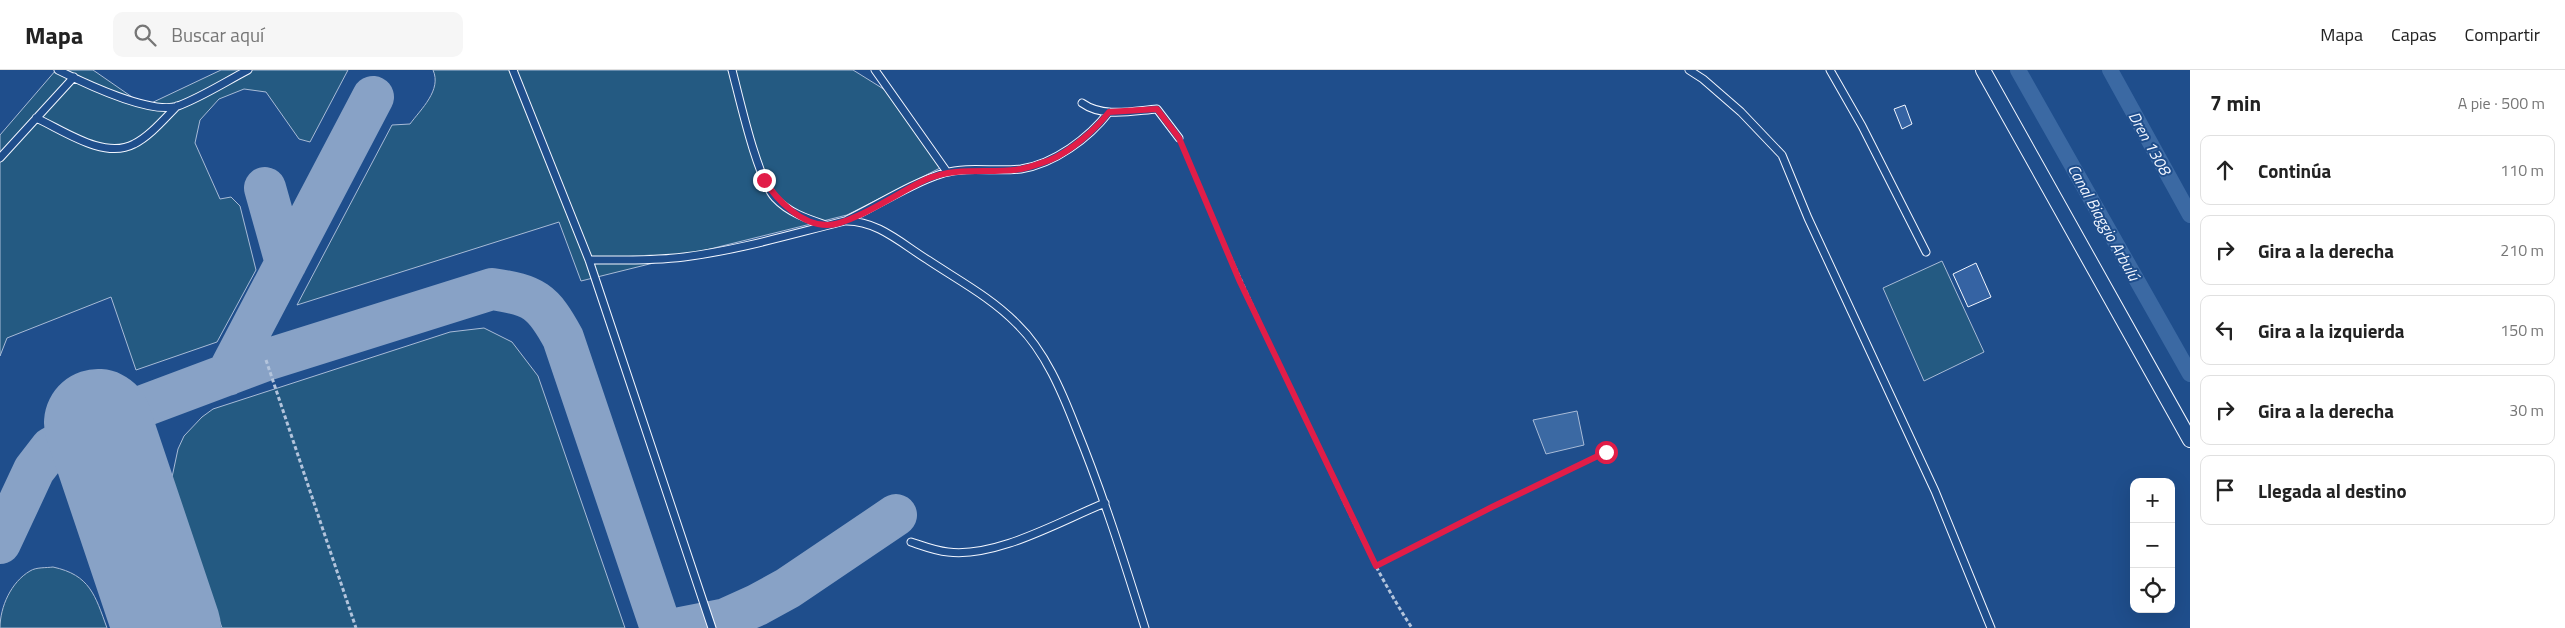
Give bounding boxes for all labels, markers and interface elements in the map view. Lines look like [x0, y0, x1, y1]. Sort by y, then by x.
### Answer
search box [113, 12, 463, 57]
text: Mapa [25, 17, 83, 53]
text: Buscar aquí [171, 20, 264, 49]
icon: search [131, 21, 159, 49]
text: Mapa [2320, 21, 2363, 48]
text: Capas [2391, 21, 2437, 48]
text: Compartir [2465, 21, 2540, 48]
text: 7 min [2210, 87, 2261, 119]
text: A pie · 500 m [2458, 91, 2545, 115]
water label: Dren 1308 [2123, 107, 2178, 181]
icon: ahead [2211, 156, 2239, 184]
text: Continúa [2258, 156, 2331, 185]
text: 110 m [2500, 158, 2544, 182]
water label: Canal Biaggio Arbulú [2062, 159, 2147, 286]
route end [753, 169, 776, 192]
icon: right [2211, 236, 2239, 264]
text: Gira a la derecha [2258, 236, 2394, 265]
text: 210 m [2500, 238, 2544, 262]
icon: left [2211, 316, 2239, 344]
text: Gira a la izquierda [2258, 316, 2405, 345]
text: 150 m [2500, 318, 2544, 342]
icon: right [2211, 396, 2239, 424]
text: Gira a la derecha [2258, 396, 2394, 425]
text: 30 m [2509, 398, 2544, 422]
route start [1595, 441, 1618, 464]
icon: arrive [2211, 476, 2239, 504]
text: Llegada al destino [2258, 476, 2407, 505]
map controls [2130, 478, 2175, 613]
button: + [2130, 478, 2175, 523]
button: − [2130, 523, 2175, 568]
button: locate [2130, 568, 2175, 613]

